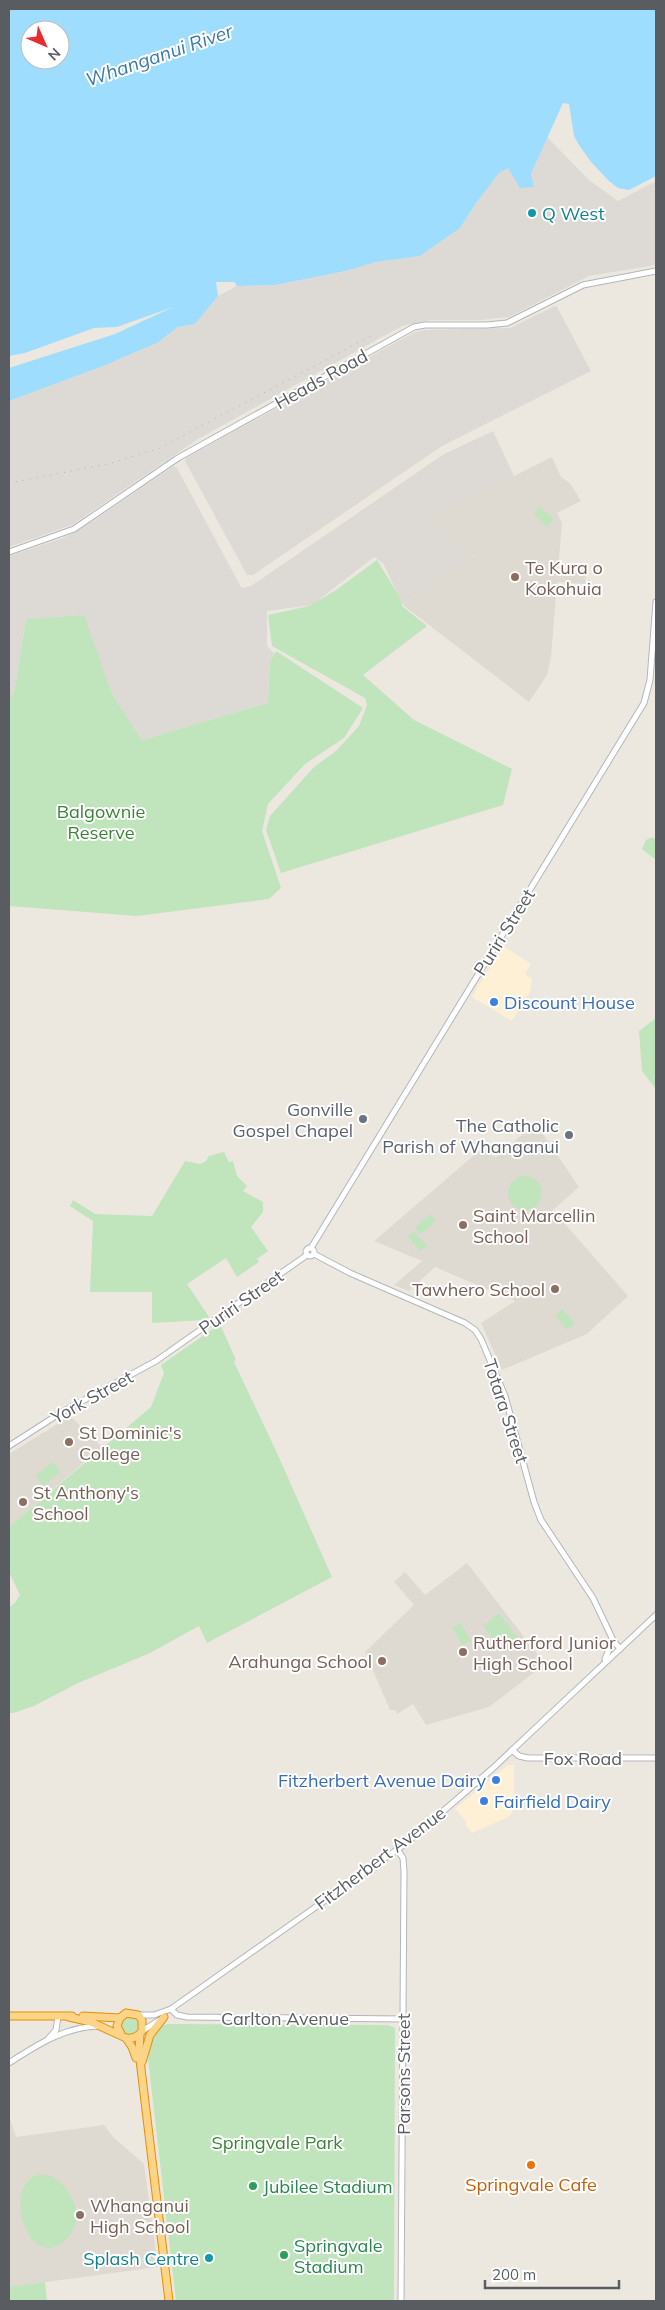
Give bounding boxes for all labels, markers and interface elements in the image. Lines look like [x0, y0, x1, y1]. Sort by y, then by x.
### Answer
water label: Whanganui River [82, 18, 237, 91]
north arrow [20, 20, 70, 70]
text: N [44, 44, 64, 64]
place label: Q West [542, 202, 604, 225]
marker: Q West [526, 207, 538, 219]
street label: Heads Road [270, 344, 372, 414]
place label: Te Kura o Kokohuia [525, 556, 603, 600]
marker: Te Kura o Kokohuia [509, 571, 521, 583]
park label: Balgownie Reserve [57, 800, 145, 844]
street label: Puriri Street [468, 884, 540, 980]
place label: Discount House [504, 991, 635, 1014]
marker: Discount House [488, 996, 500, 1008]
place label: Gonville Gospel Chapel [233, 1098, 353, 1142]
marker: Gonville Gospel Chapel [357, 1113, 369, 1125]
place label: The Catholic Parish of Whanganui [382, 1114, 559, 1158]
marker: The Catholic Parish of Whanganui [563, 1129, 575, 1141]
place label: Saint Marcellin School [473, 1204, 595, 1248]
marker: Saint Marcellin School [457, 1219, 469, 1231]
street label: Puriri Street [194, 1264, 288, 1340]
place label: Tawhero School [412, 1278, 545, 1301]
marker: Tawhero School [549, 1283, 561, 1295]
street label: Totara Street [478, 1356, 534, 1466]
street label: York Street [46, 1365, 137, 1429]
place label: St Dominic's College [79, 1421, 182, 1465]
marker: St Dominic's College [63, 1436, 75, 1448]
place label: St Anthony's School [33, 1481, 139, 1525]
marker: St Anthony's School [17, 1496, 29, 1508]
place label: Rutherford Junior High School [473, 1631, 616, 1675]
marker: Rutherford Junior High School [457, 1646, 469, 1658]
place label: Arahunga School [228, 1650, 372, 1673]
marker: Arahunga School [376, 1655, 388, 1667]
street label: Fox Road [544, 1747, 622, 1770]
place label: Fitzherbert Avenue Dairy [278, 1769, 486, 1792]
marker: Fitzherbert Avenue Dairy [490, 1774, 502, 1786]
place label: Fairfield Dairy [494, 1790, 611, 1813]
marker: Fairfield Dairy [478, 1795, 490, 1807]
street label: Fitzherbert Avenue [310, 1801, 450, 1915]
street label: Carlton Avenue [221, 2007, 349, 2030]
street label: Parsons Street [392, 2013, 415, 2135]
park label: Springvale Park [211, 2131, 343, 2154]
marker: Springvale Cafe [525, 2159, 537, 2171]
place label: Springvale Cafe [465, 2173, 597, 2196]
place label: Jubilee Stadium [263, 2175, 393, 2198]
marker: Jubilee Stadium [247, 2180, 259, 2192]
place label: Whanganui High School [90, 2194, 190, 2238]
marker: Whanganui High School [74, 2209, 86, 2221]
place label: Springvale Stadium [294, 2234, 383, 2278]
place label: Splash Centre [83, 2247, 199, 2270]
marker: Springvale Stadium [278, 2249, 290, 2261]
marker: Splash Centre [203, 2252, 215, 2264]
scale bar [485, 2258, 619, 2290]
text: 200 m [492, 2265, 536, 2284]

